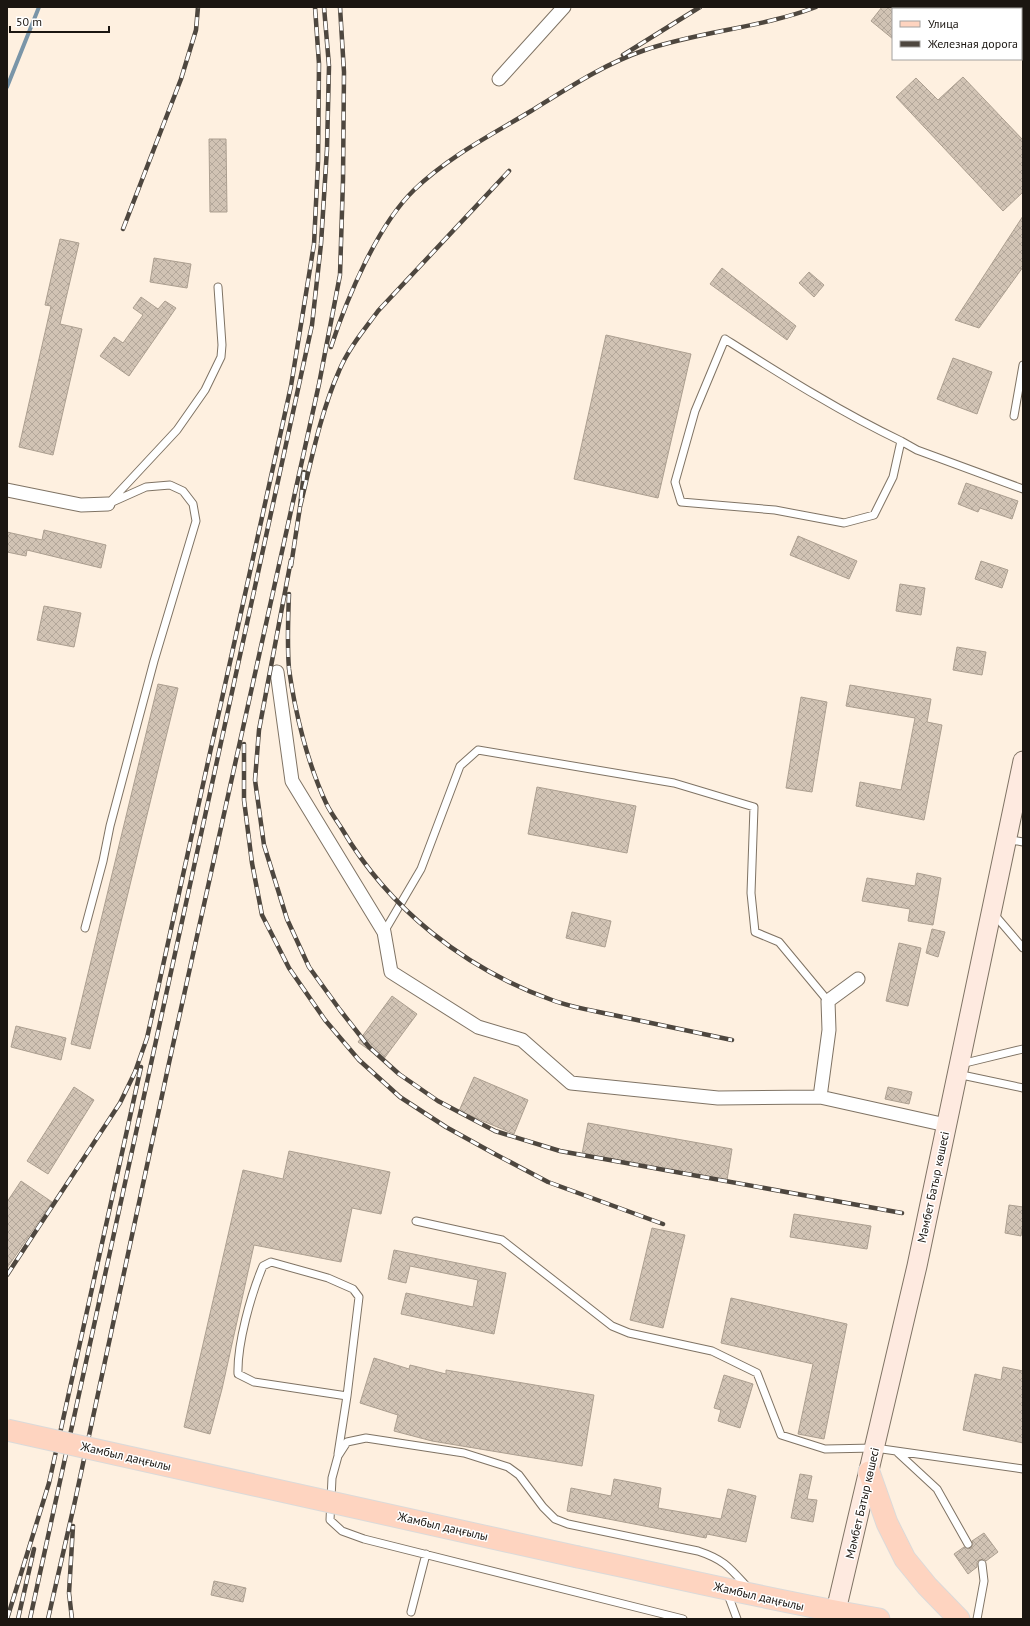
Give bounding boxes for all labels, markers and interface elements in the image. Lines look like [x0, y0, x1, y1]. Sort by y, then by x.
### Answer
scale bar [10, 8, 109, 34]
legend [892, 8, 1022, 60]
text: 50 m [16, 14, 42, 29]
text: Улица [928, 16, 959, 31]
text: Железная дорога [927, 36, 1018, 51]
street label: Мәмбет Батыр көшесі [914, 1130, 952, 1244]
street label: Жамбыл даңғылы [78, 1438, 173, 1474]
street label: Мәмбет Батыр көшесі [842, 1446, 882, 1560]
street label: Жамбыл даңғылы [395, 1508, 490, 1544]
street label: Жамбыл даңғылы [711, 1578, 806, 1614]

